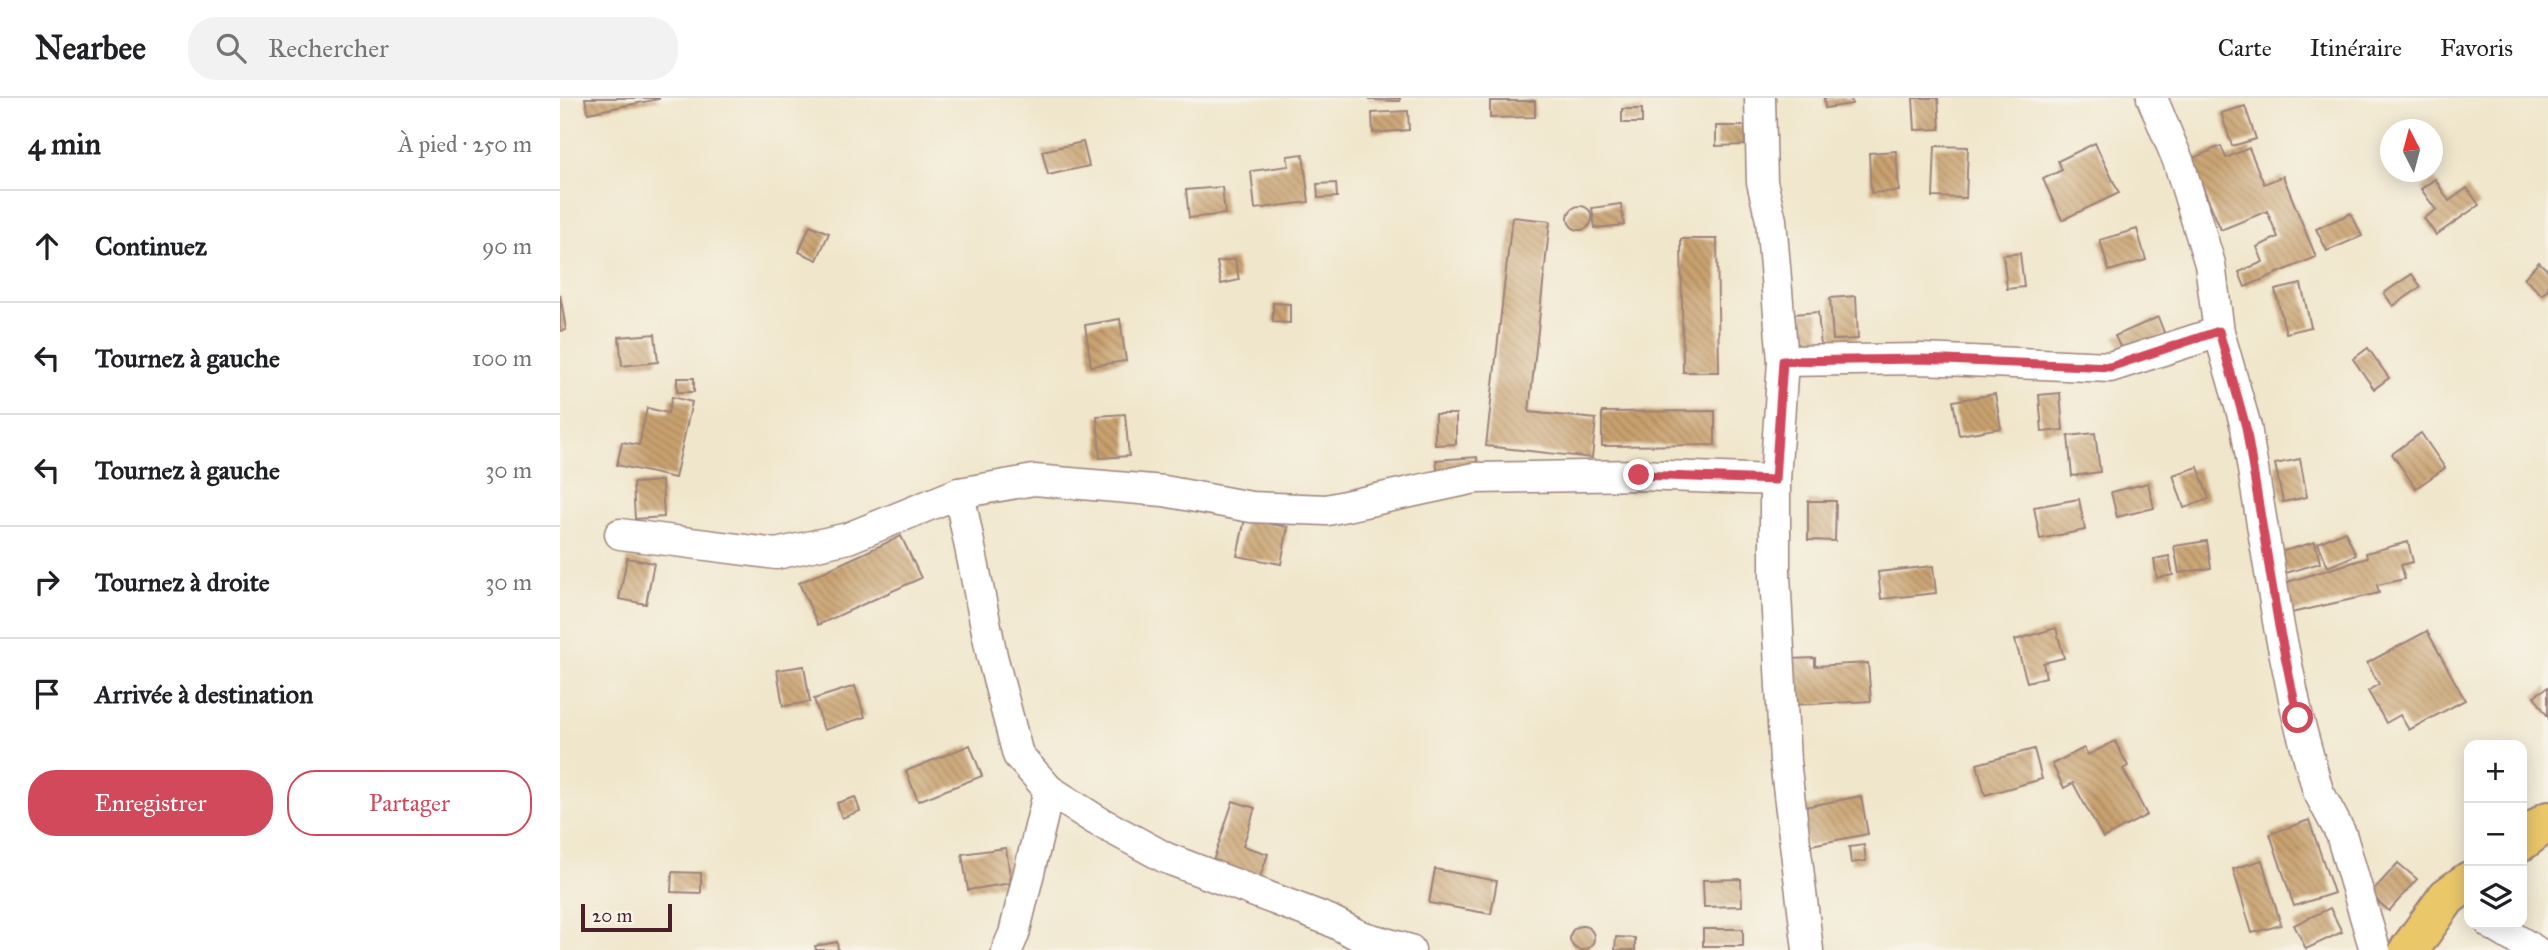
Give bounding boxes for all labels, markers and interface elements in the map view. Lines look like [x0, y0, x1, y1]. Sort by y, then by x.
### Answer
search box [188, 17, 678, 80]
text: Nearbee [35, 28, 146, 68]
icon: search [212, 29, 250, 67]
text: Rechercher [268, 32, 389, 64]
text: Carte [2218, 33, 2272, 63]
text: Itinéraire [2310, 33, 2402, 63]
text: Favoris [2440, 33, 2513, 63]
north arrow [2380, 119, 2443, 182]
text: 4 min [28, 126, 101, 162]
text: À pied · 250 m [398, 130, 532, 158]
icon: ahead [28, 227, 66, 265]
text: Continuez [95, 230, 207, 262]
text: 90 m [482, 232, 532, 260]
icon: left [28, 339, 66, 377]
text: Tournez à gauche [95, 342, 280, 374]
text: 100 m [472, 344, 532, 372]
icon: left [28, 451, 66, 489]
text: Tournez à gauche [95, 454, 280, 486]
text: 30 m [485, 456, 532, 484]
route end [1623, 459, 1654, 490]
icon: right [28, 563, 66, 601]
text: Tournez à droite [95, 566, 270, 598]
text: 30 m [485, 568, 532, 596]
icon: arrive [28, 675, 66, 713]
text: Arrivée à destination [95, 678, 313, 710]
route start [2282, 702, 2313, 733]
map controls [2464, 740, 2527, 929]
button: + [2464, 740, 2527, 803]
button: Enregistrer [28, 770, 273, 836]
button: Partager [287, 770, 532, 836]
button: − [2464, 803, 2527, 866]
button: layers [2464, 866, 2527, 929]
scale bar [581, 901, 672, 933]
text: 20 m [592, 904, 633, 927]

